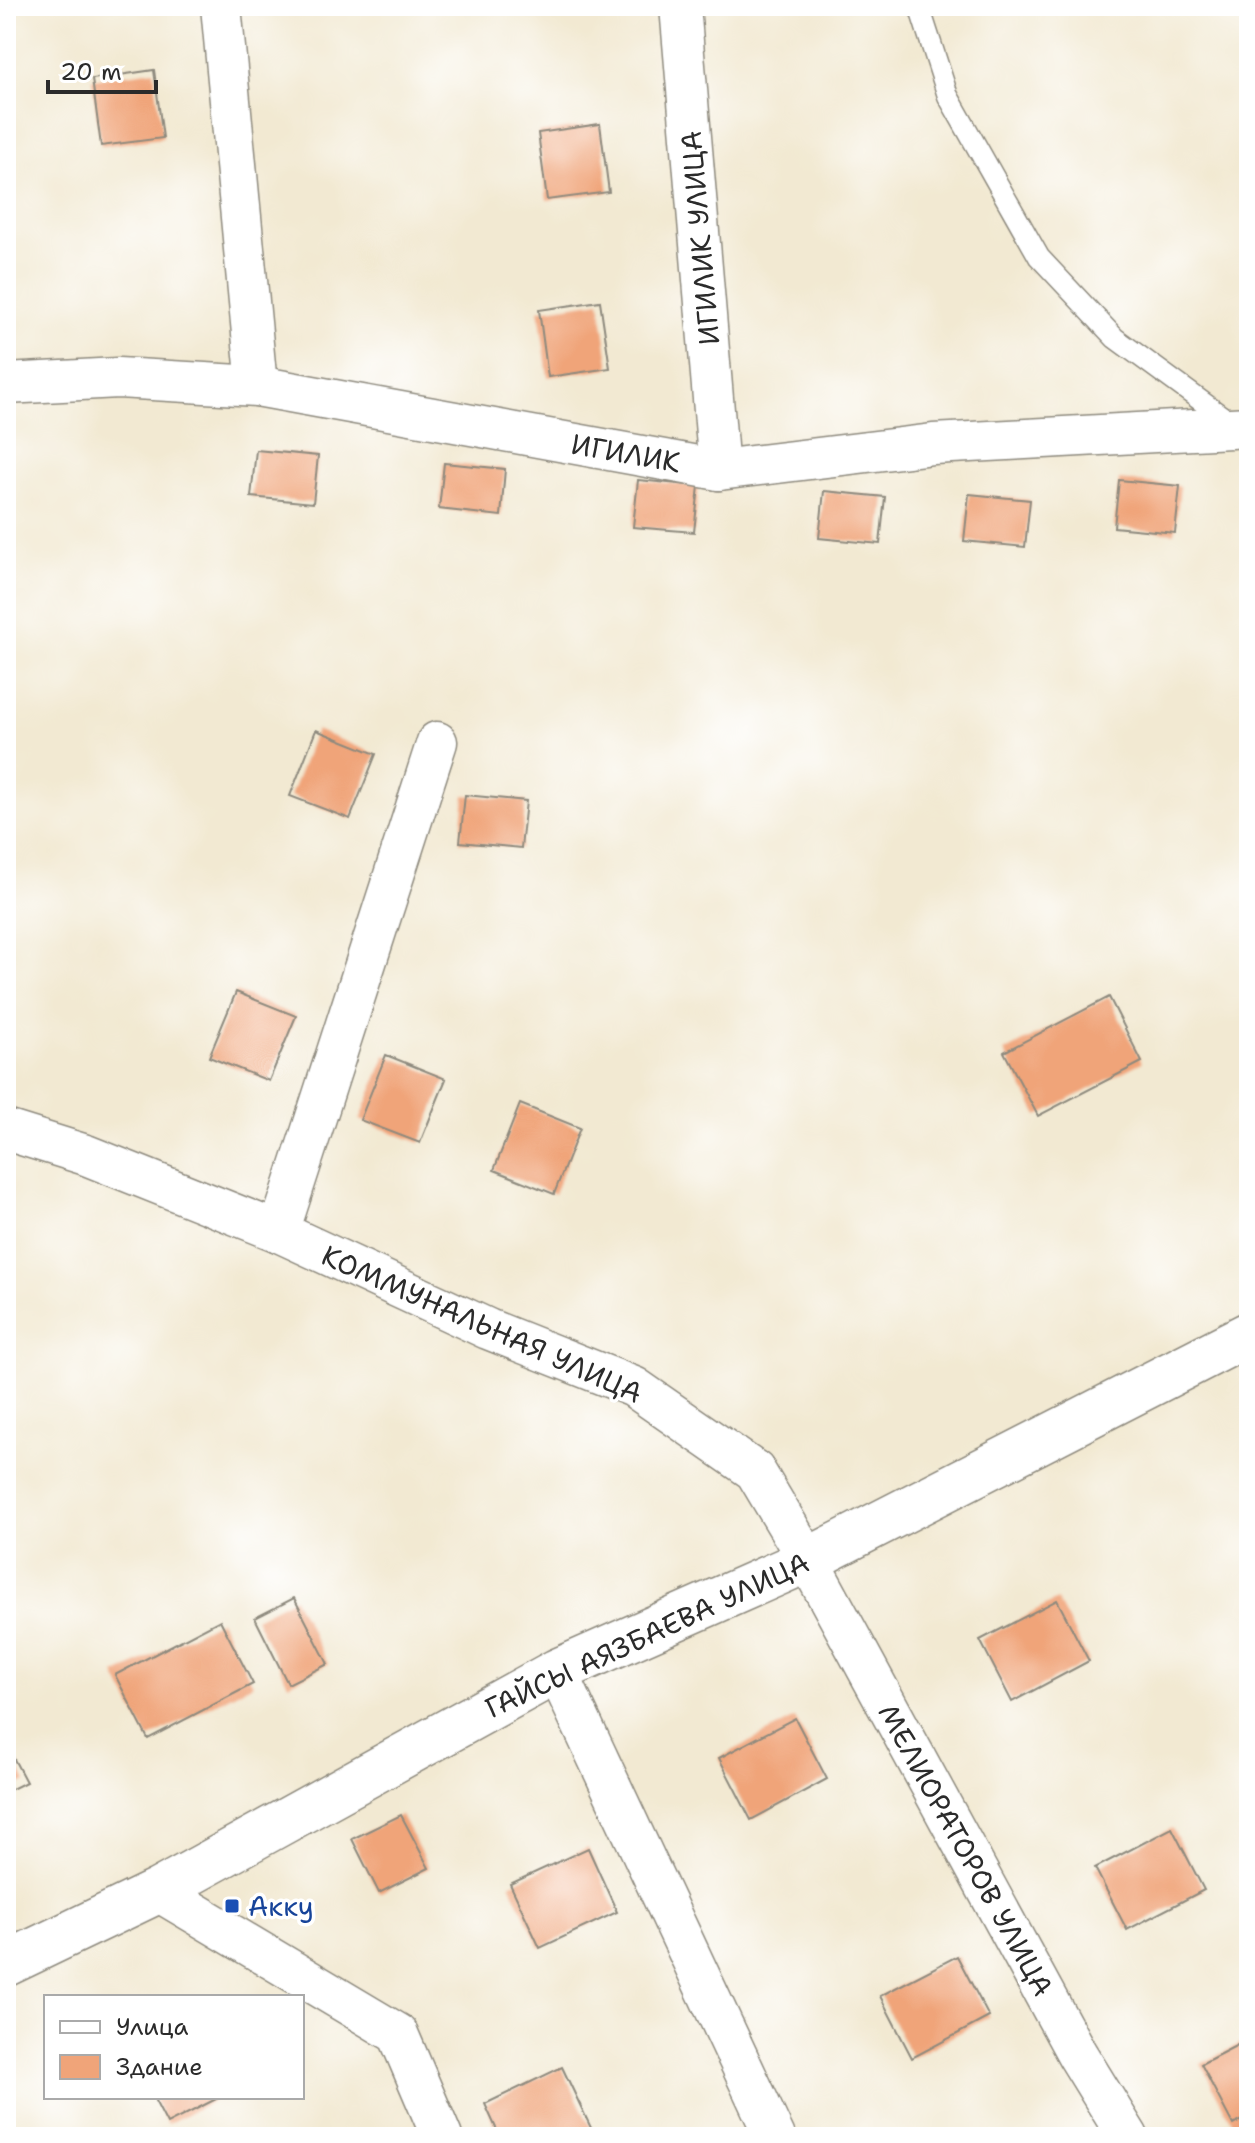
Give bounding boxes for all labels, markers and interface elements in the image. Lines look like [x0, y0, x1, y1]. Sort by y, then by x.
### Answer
scale bar [48, 44, 156, 94]
text: 20 m [60, 56, 122, 88]
street label: ИГИЛИК УЛИЦА [672, 129, 728, 347]
street label: ИГИЛИК [568, 425, 684, 481]
street label: КОММУНАЛЬНАЯ УЛИЦА [316, 1236, 648, 1412]
street label: ГАЙСЫ АЯЗБАЕВА УЛИЦА [479, 1543, 815, 1727]
street label: МЕЛИОРАТОРОВ УЛИЦА [870, 1697, 1062, 2003]
place label: Акку [248, 1887, 314, 1925]
marker: Акку [223, 1897, 241, 1915]
legend [44, 1995, 304, 2099]
text: Улица [116, 2011, 189, 2043]
text: Здание [116, 2051, 203, 2083]

